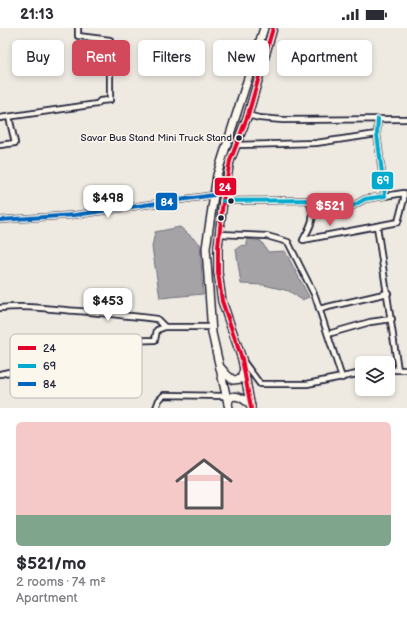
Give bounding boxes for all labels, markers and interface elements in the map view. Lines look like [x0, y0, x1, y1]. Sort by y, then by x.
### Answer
text: 21:13 [20, 5, 54, 24]
chip: Buy [12, 40, 64, 76]
chip: Rent [72, 40, 130, 76]
chip: Filters [138, 40, 205, 76]
chip: New [213, 40, 269, 76]
chip: Apartment [277, 40, 372, 76]
place label: Savar Bus Stand Mini Truck Stand [81, 132, 232, 144]
marker: Savar Bus Stand Mini Truck Stand [234, 133, 244, 143]
line badge: 69 [371, 171, 394, 190]
text: 69 [376, 174, 390, 187]
line badge: 24 [214, 177, 237, 196]
text: 24 [219, 181, 232, 194]
pin: $498 [84, 185, 132, 219]
text: $498 [92, 190, 124, 206]
line badge: 84 [155, 192, 178, 211]
pin: $521 [306, 193, 354, 227]
text: 84 [160, 196, 174, 209]
unlabelled marker [226, 196, 236, 206]
text: $521 [315, 198, 345, 214]
unlabelled marker [216, 213, 226, 223]
pin: $453 [84, 288, 132, 322]
text: $453 [92, 293, 124, 309]
legend [10, 334, 142, 398]
text: 24 [43, 342, 56, 355]
map controls [355, 356, 395, 396]
button: layers [355, 356, 395, 396]
text: 69 [43, 360, 56, 373]
text: 84 [43, 378, 56, 391]
icon: home [168, 448, 240, 520]
text: $521/mo [16, 554, 86, 574]
text: 2 rooms · 74 m² [16, 574, 106, 590]
text: Apartment [16, 590, 77, 606]

